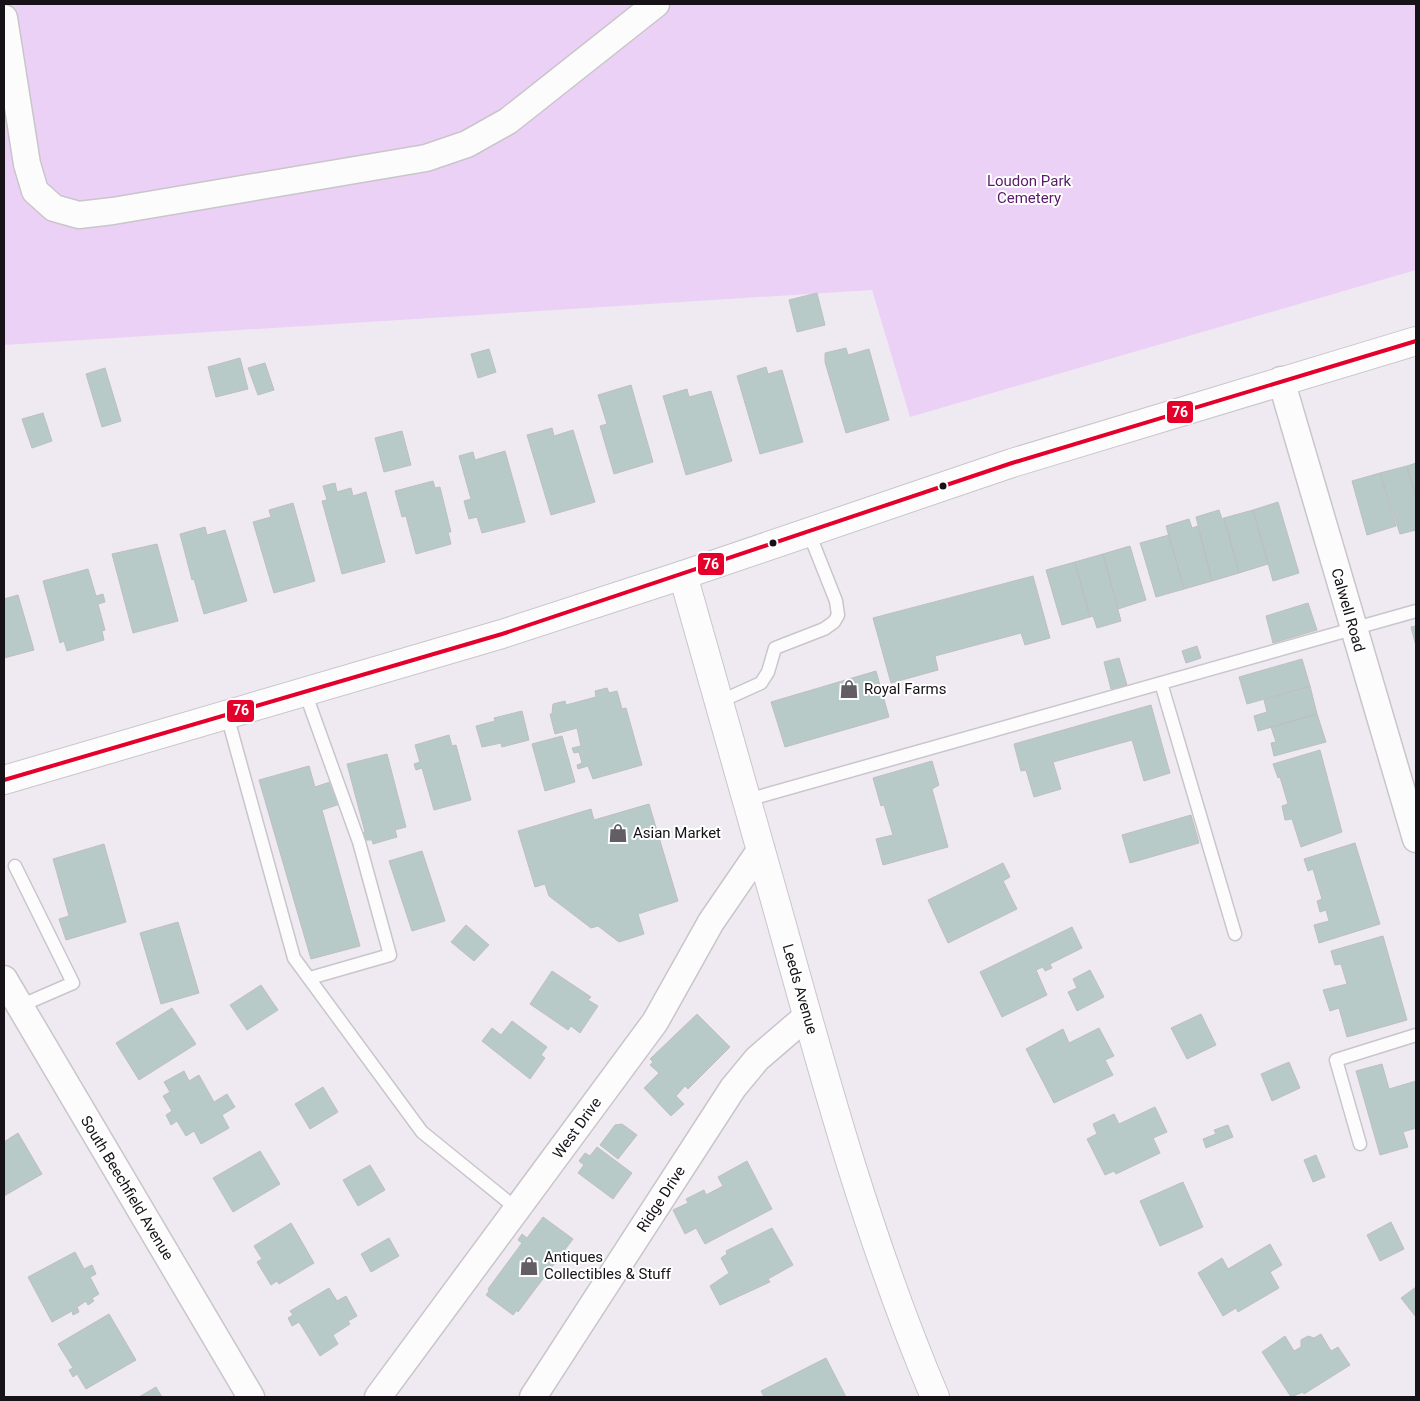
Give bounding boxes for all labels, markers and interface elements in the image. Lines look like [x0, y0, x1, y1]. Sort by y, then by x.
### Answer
park label: Loudon Park Cemetery [987, 172, 1071, 207]
line badge: 76 [1166, 400, 1194, 424]
text: 76 [1172, 404, 1188, 420]
unlabelled marker [938, 481, 948, 491]
unlabelled marker [768, 538, 778, 548]
line badge: 76 [697, 552, 725, 576]
text: 76 [703, 556, 719, 572]
street label: Calwell Road [1327, 566, 1369, 654]
shop icon: Royal Farms [838, 678, 860, 700]
place label: Royal Farms [864, 680, 946, 698]
line badge: 76 [226, 699, 255, 723]
text: 76 [233, 702, 249, 718]
shop icon: Asian Market [607, 822, 629, 844]
place label: Asian Market [633, 824, 721, 842]
street label: Leeds Avenue [779, 942, 821, 1036]
street label: West Drive [549, 1094, 605, 1162]
street label: South Beechfield Avenue [77, 1113, 177, 1263]
street label: Ridge Drive [633, 1163, 689, 1235]
place label: Antiques Collectibles & Stuff [544, 1248, 672, 1283]
shop icon: Antiques Collectibles & Stuff [518, 1255, 540, 1277]

